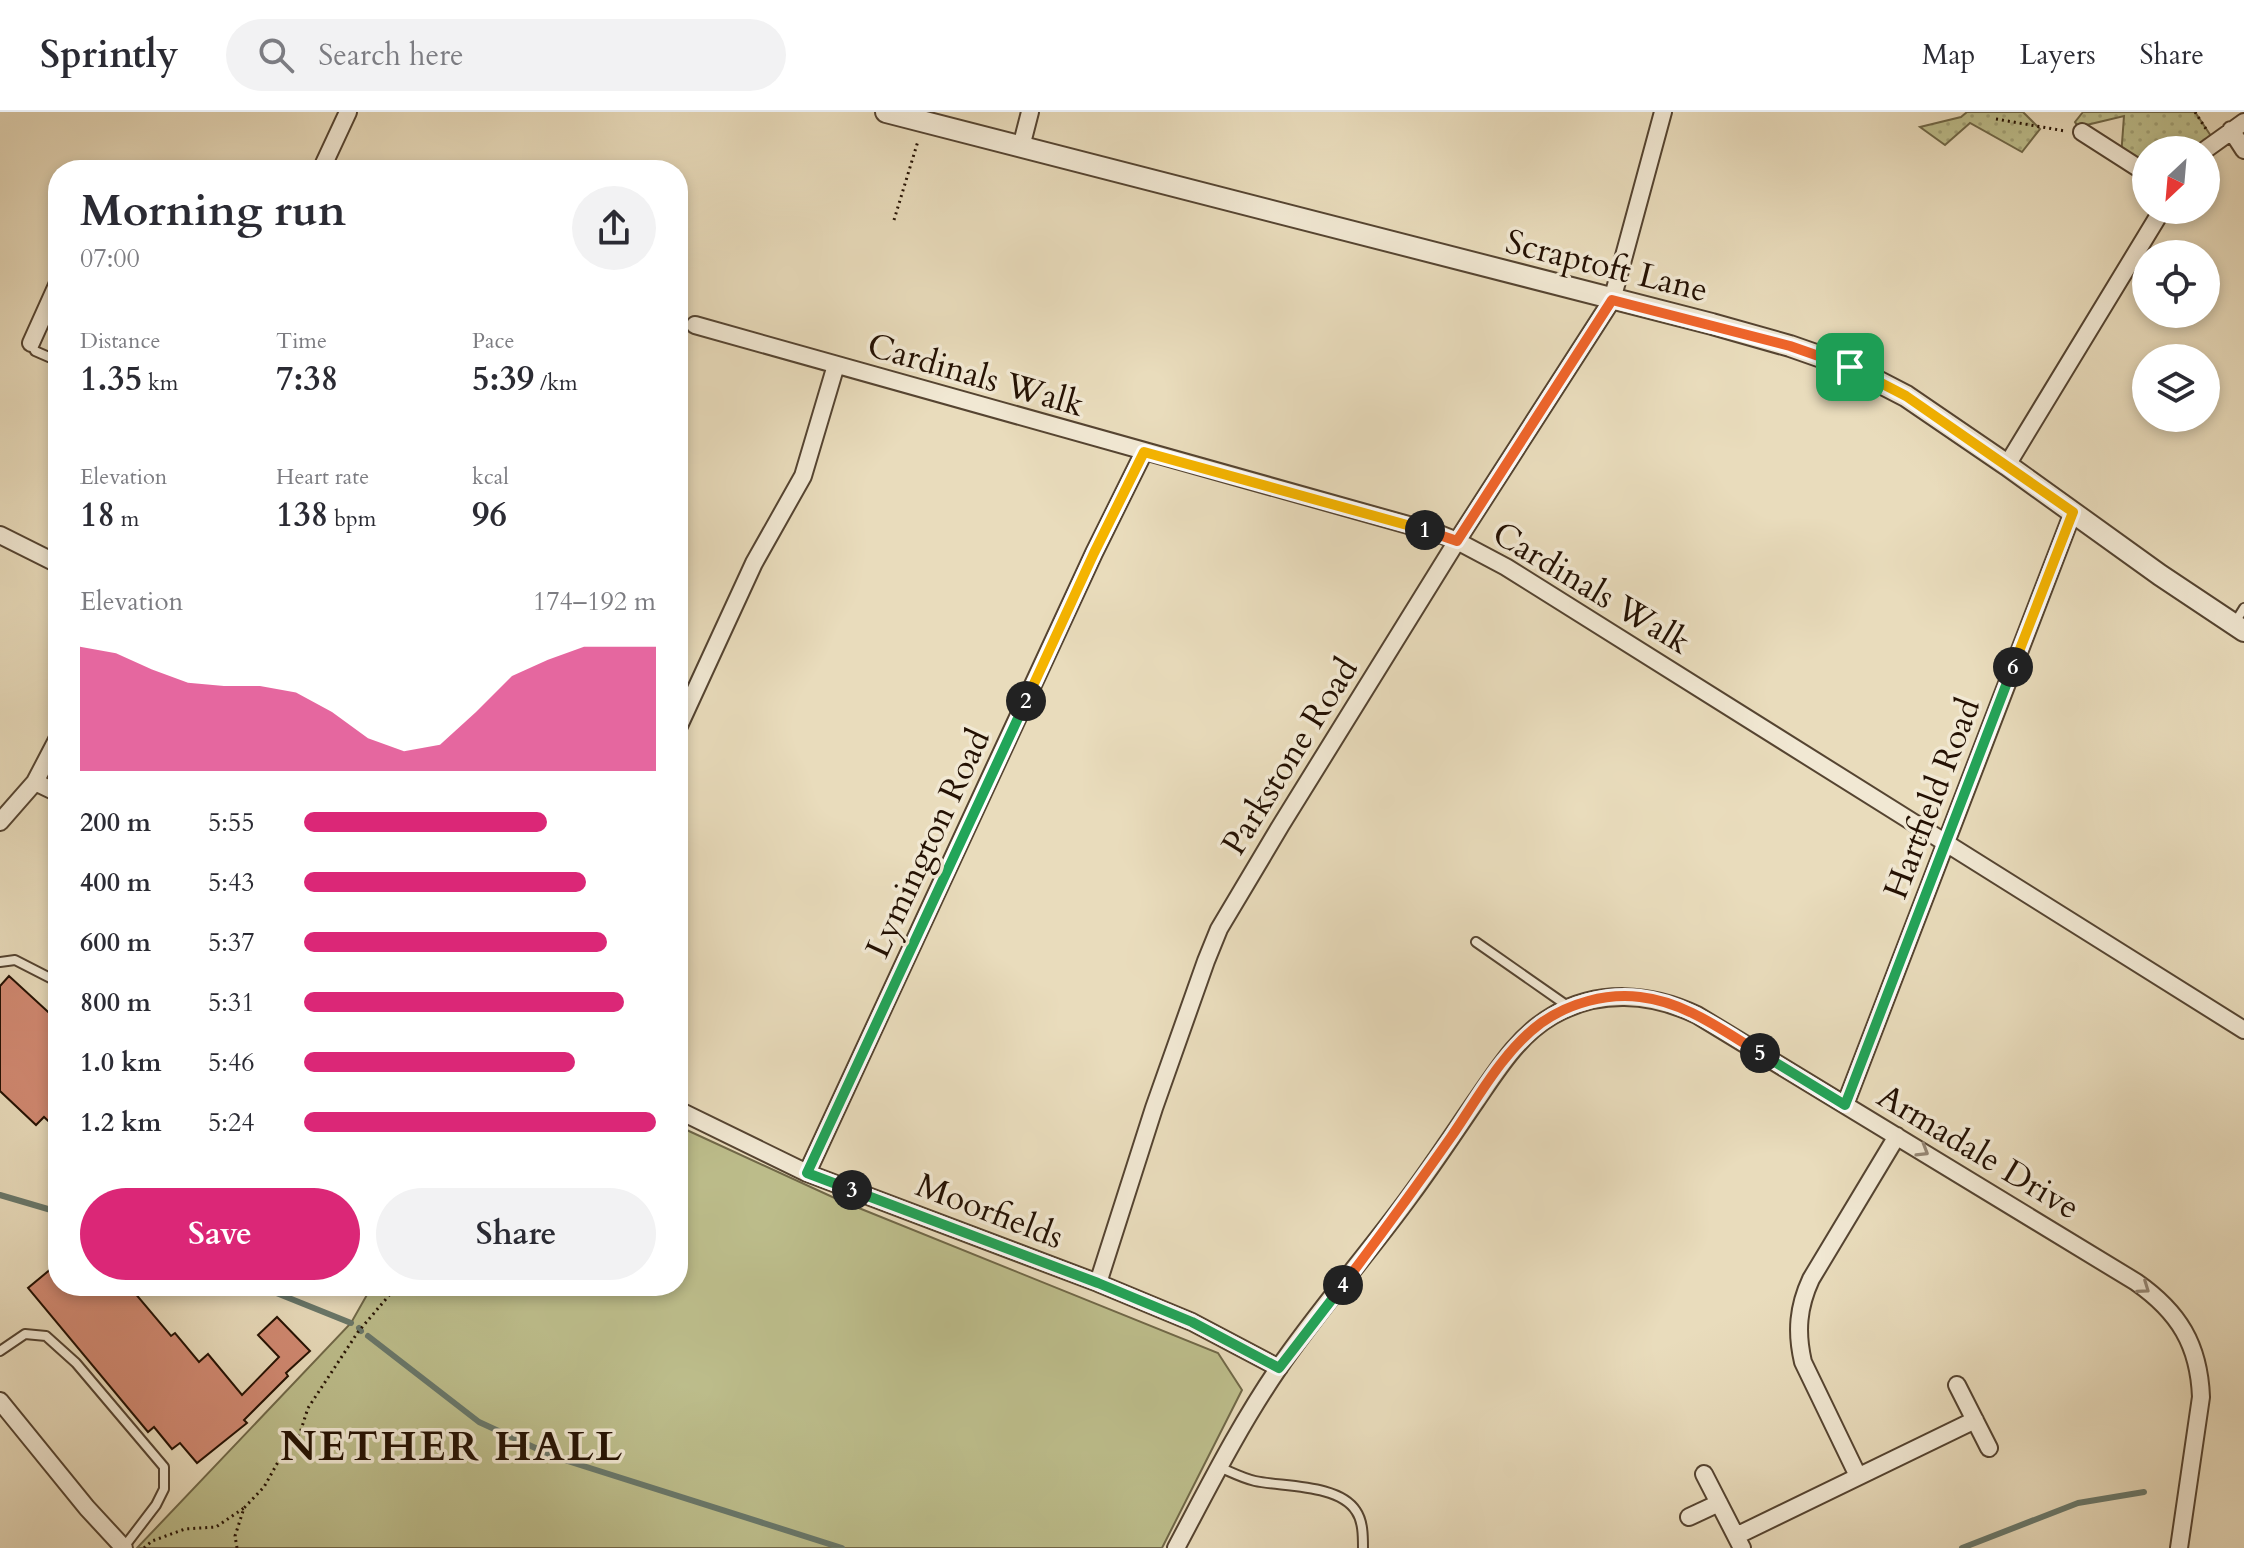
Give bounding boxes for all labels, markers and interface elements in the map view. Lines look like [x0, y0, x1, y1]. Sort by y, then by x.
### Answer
search box [226, 19, 786, 91]
text: Sprintly [40, 29, 178, 81]
icon: search [254, 33, 298, 77]
text: Search here [318, 35, 464, 76]
text: Map [1922, 36, 1975, 74]
text: Layers [2019, 36, 2096, 74]
text: Share [2140, 36, 2204, 74]
north arrow [2132, 136, 2220, 224]
map controls [2132, 136, 2220, 432]
text: Morning run [80, 181, 346, 241]
button: share [572, 186, 656, 270]
street label: Scraptoft Lane [1501, 219, 1713, 313]
button: locate [2132, 240, 2220, 328]
text: 07:00 [80, 241, 140, 276]
street label: Cardinals Walk [862, 322, 1090, 428]
text: Distance [80, 326, 160, 356]
text: Time [276, 326, 327, 356]
text: Pace [472, 326, 515, 356]
pin [1816, 333, 1884, 401]
button: layers [2132, 344, 2220, 432]
icon: arrive [1828, 345, 1872, 389]
text: 1.35 [80, 356, 142, 402]
text: 7:38 [276, 356, 338, 402]
text: 5:39 [472, 356, 534, 402]
text: km [142, 368, 178, 398]
text: /km [534, 368, 578, 398]
text: Elevation [80, 462, 167, 492]
text: Heart rate [276, 462, 369, 492]
text: kcal [472, 462, 509, 492]
text: 18 [80, 492, 115, 538]
text: 138 [276, 492, 328, 538]
text: 96 [472, 492, 507, 538]
text: m [115, 504, 139, 534]
text: bpm [328, 504, 376, 534]
pin: 1 [1405, 510, 1445, 550]
street label: Cardinals Walk [1484, 511, 1700, 665]
text: 1 [1419, 515, 1431, 545]
text: Elevation [80, 584, 183, 619]
text: 174–192 m [533, 584, 656, 619]
pin: 6 [1993, 647, 2033, 687]
street label: Parkstone Road [1211, 649, 1369, 864]
text: 6 [2007, 652, 2019, 682]
pin: 2 [1006, 681, 1046, 721]
text: 2 [1020, 686, 1032, 716]
street label: Hartfield Road [1873, 691, 1991, 905]
street label: Lymington Road [855, 722, 1001, 965]
text: 200 m [80, 805, 151, 840]
text: 5:55 [208, 805, 255, 840]
text: 400 m [80, 865, 151, 900]
text: 5:43 [208, 865, 255, 900]
text: 600 m [80, 925, 151, 960]
text: 5:37 [208, 925, 255, 960]
text: 800 m [80, 985, 151, 1020]
text: 5:31 [208, 985, 255, 1020]
pin: 5 [1740, 1033, 1780, 1073]
text: 5 [1754, 1038, 1766, 1068]
text: 1.0 km [80, 1045, 161, 1080]
text: 5:46 [208, 1045, 255, 1080]
street label: Armadale Drive [1869, 1073, 2088, 1230]
text: 1.2 km [80, 1105, 161, 1140]
text: 5:24 [208, 1105, 255, 1140]
one-way arrow [1914, 1141, 1929, 1157]
street label: Moorfields [910, 1162, 1070, 1260]
pin: 3 [832, 1170, 872, 1210]
text: 3 [846, 1175, 858, 1205]
button: Save [80, 1188, 360, 1280]
button: Share [376, 1188, 656, 1280]
pin: 4 [1323, 1265, 1363, 1305]
text: 4 [1337, 1270, 1349, 1300]
one-way arrow [2135, 1278, 2149, 1293]
district label: NETHER HALL [280, 1418, 624, 1475]

